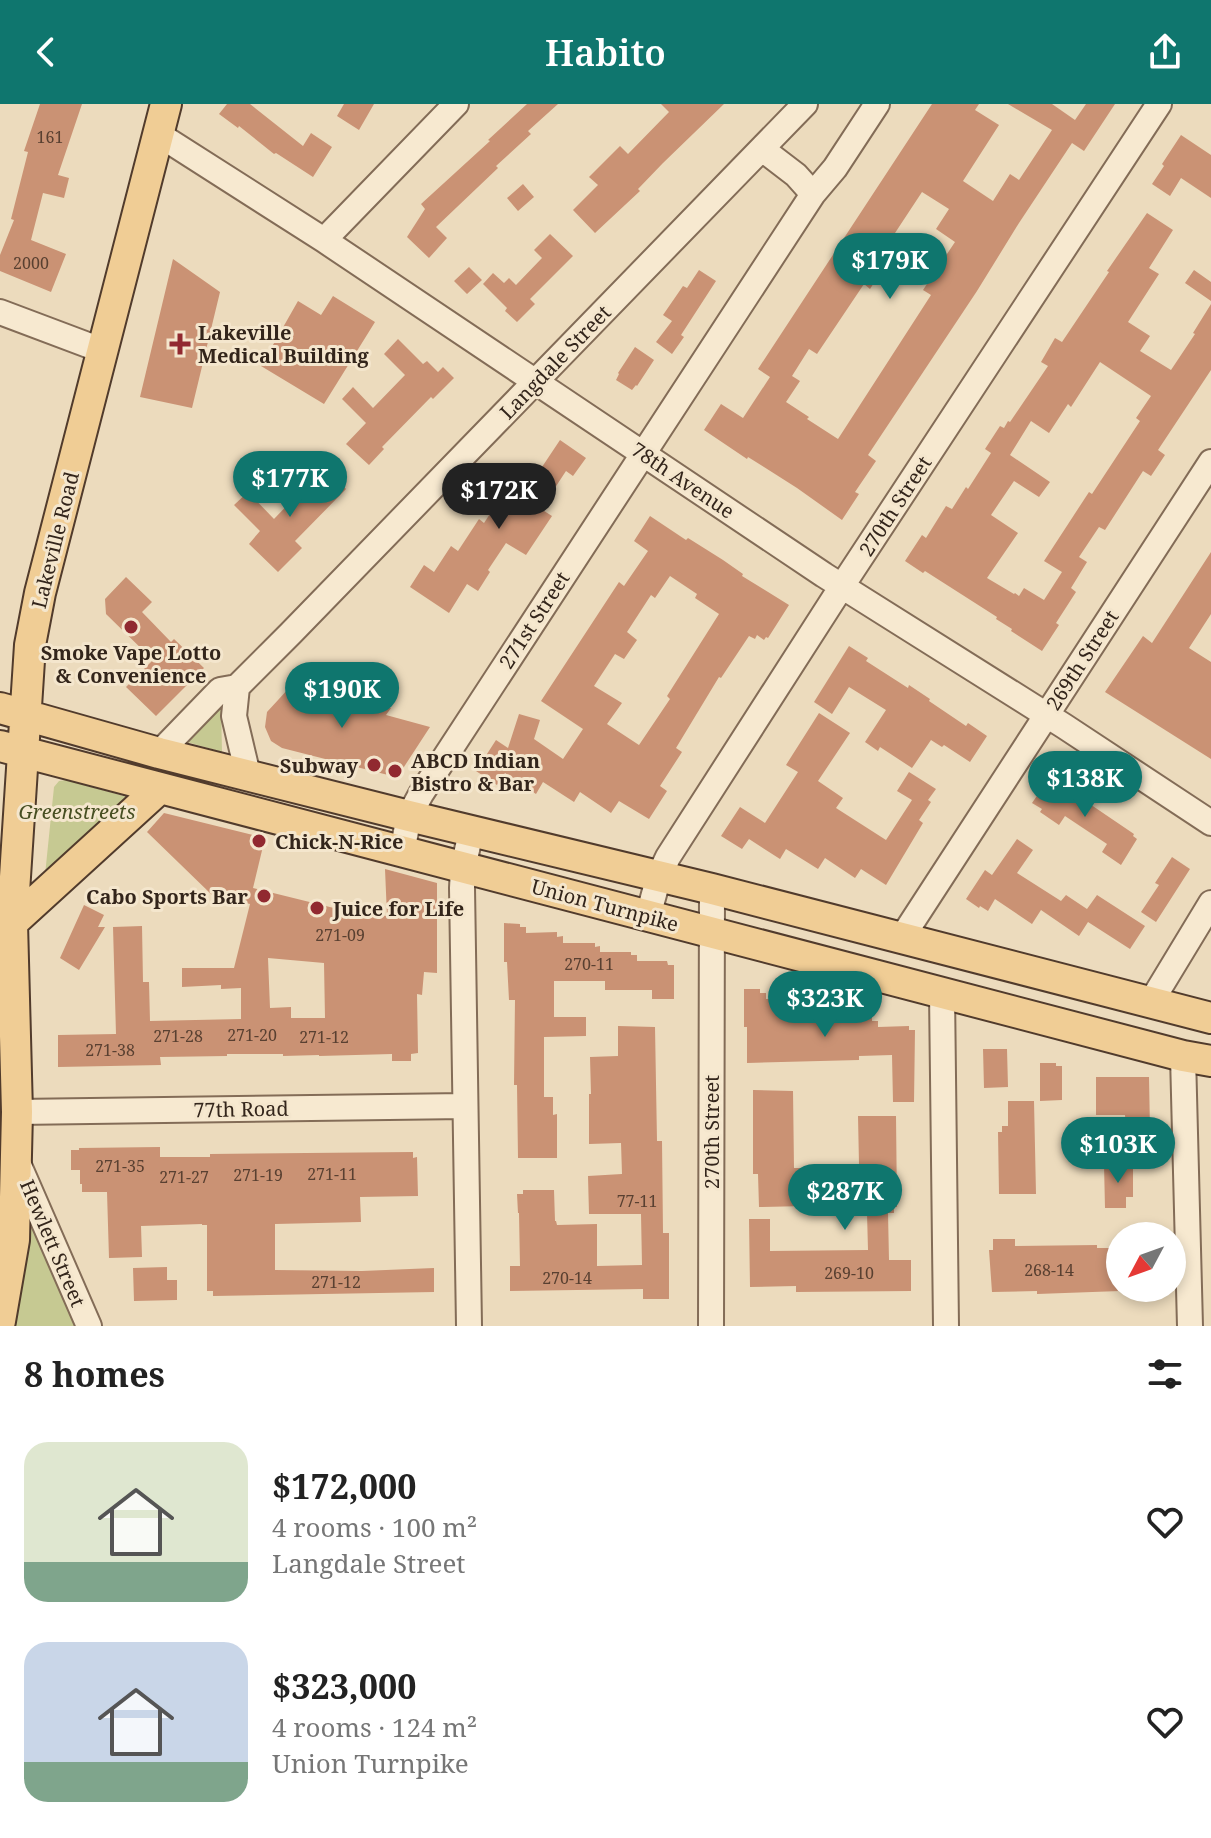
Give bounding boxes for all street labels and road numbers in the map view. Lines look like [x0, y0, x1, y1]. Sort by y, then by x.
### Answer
street label: Langdale Street [494, 299, 616, 425]
street label: 78th Avenue [626, 436, 740, 524]
street label: 270th Street [853, 451, 937, 561]
street label: Lakeville Road [25, 469, 85, 611]
street label: 271st Street [493, 566, 575, 674]
street label: 269th Street [1040, 605, 1124, 715]
street label: Union Turnpike [528, 872, 682, 938]
street label: 270th Street [698, 1075, 725, 1189]
street label: 77th Road [193, 1095, 289, 1123]
street label: Hewlett Street [14, 1175, 92, 1311]

